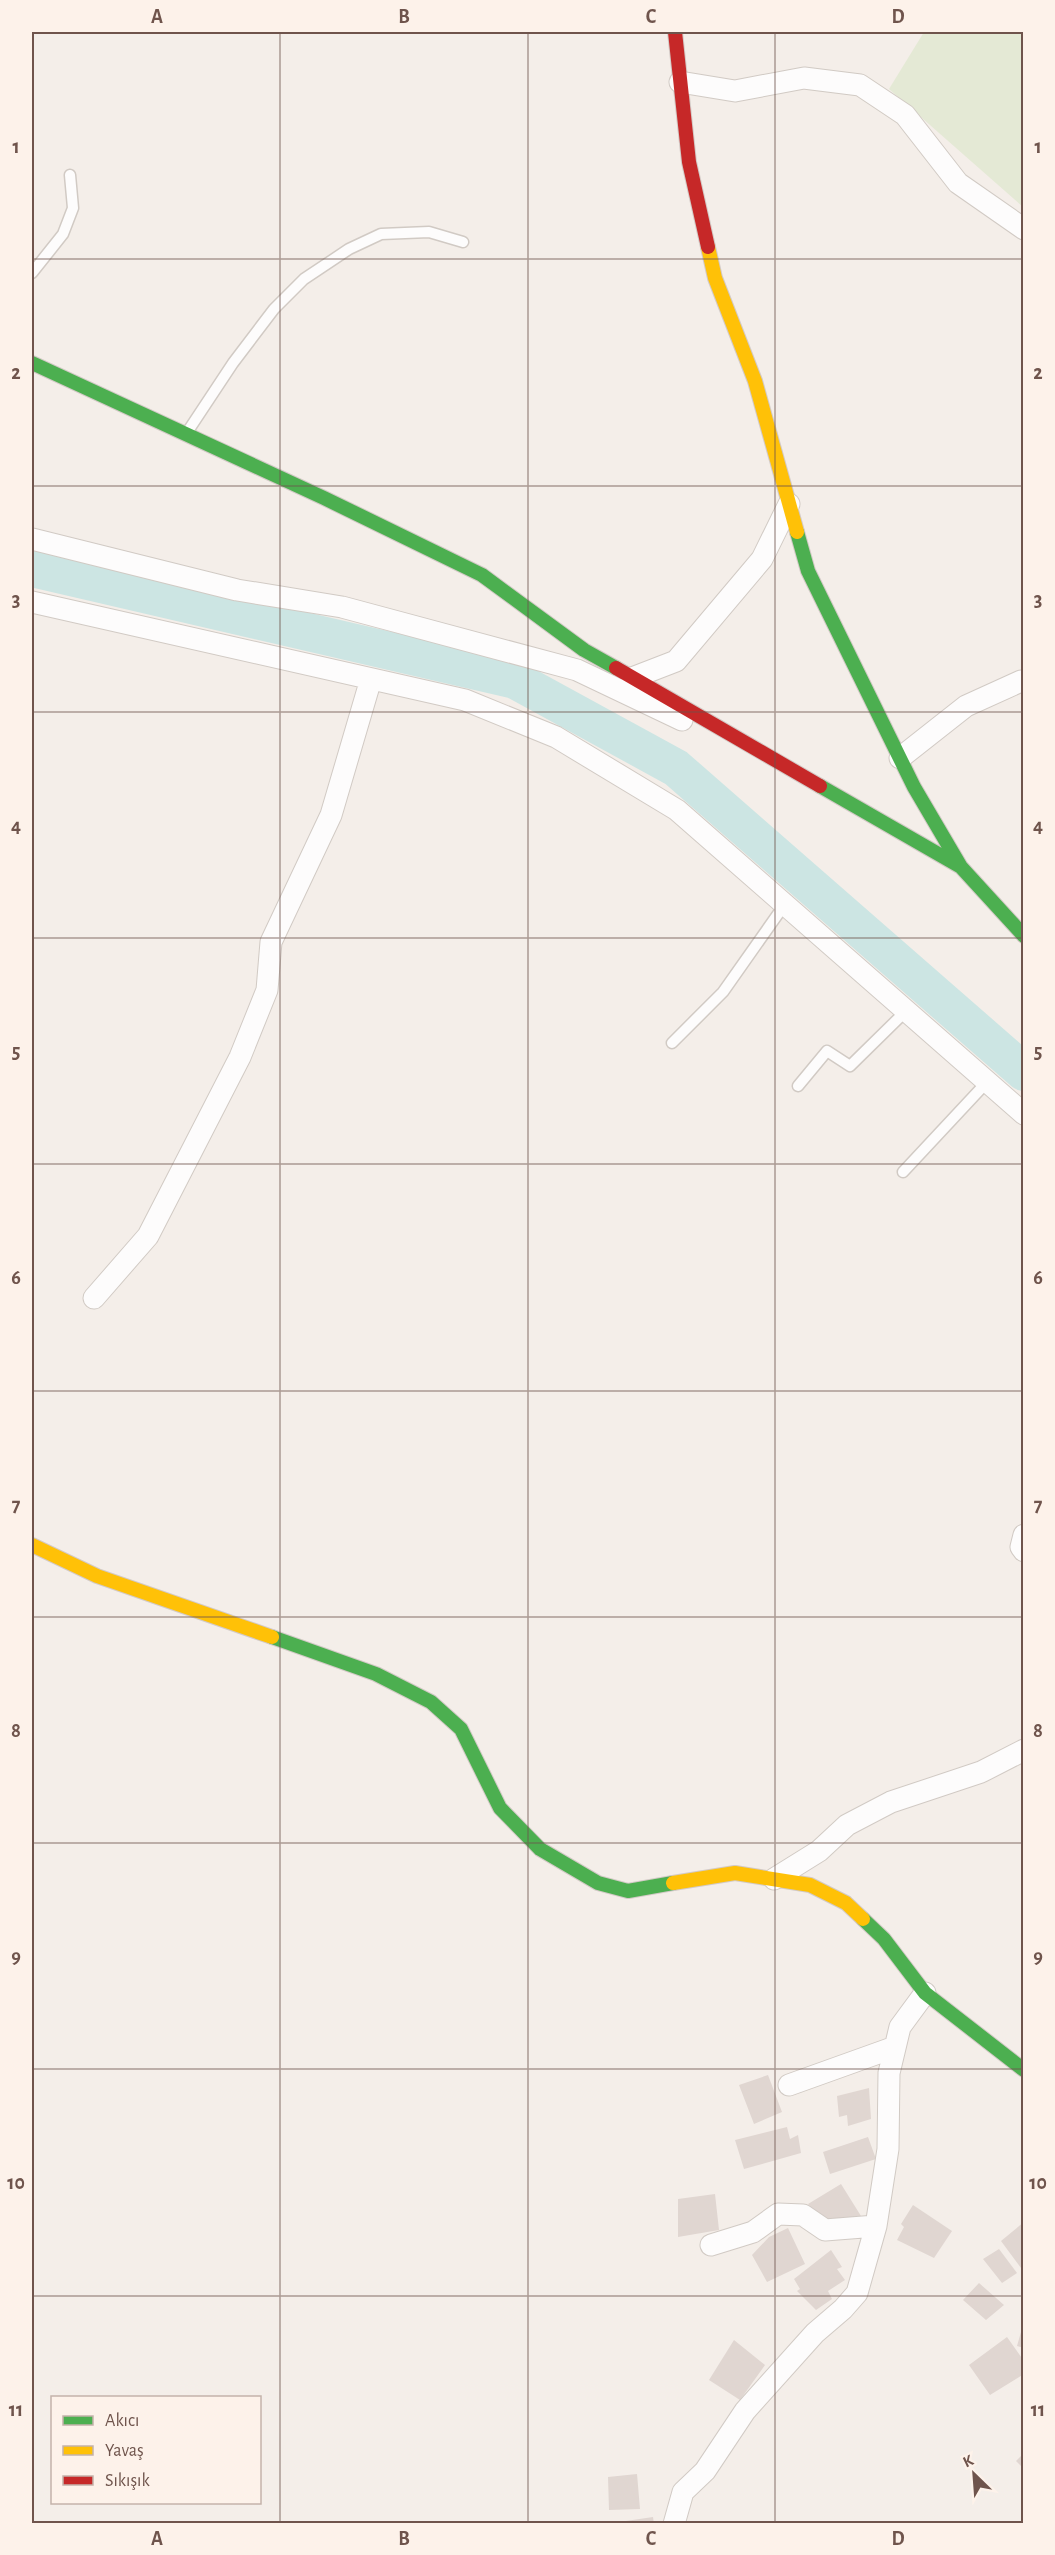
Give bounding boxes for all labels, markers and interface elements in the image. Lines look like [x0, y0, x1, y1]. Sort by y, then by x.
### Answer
text: A [151, 7, 163, 27]
text: B [398, 7, 410, 27]
text: C [646, 7, 657, 27]
text: D [891, 7, 905, 27]
text: 1 [12, 137, 20, 157]
text: 1 [1034, 137, 1042, 157]
text: 2 [11, 363, 21, 383]
text: 2 [1033, 363, 1043, 383]
text: 3 [12, 590, 20, 610]
text: 3 [1034, 590, 1042, 610]
text: 4 [11, 816, 21, 836]
text: 4 [1033, 816, 1043, 836]
text: 5 [12, 1042, 20, 1062]
text: 5 [1034, 1042, 1042, 1062]
text: 6 [11, 1268, 21, 1288]
text: 6 [1033, 1268, 1043, 1288]
text: 7 [12, 1495, 21, 1515]
text: 7 [1034, 1495, 1043, 1515]
text: 8 [11, 1721, 21, 1741]
text: 8 [1033, 1721, 1043, 1741]
text: 9 [11, 1947, 21, 1967]
text: 9 [1033, 1947, 1043, 1967]
text: 10 [7, 2173, 25, 2193]
text: 10 [1029, 2173, 1047, 2193]
legend [51, 2396, 261, 2504]
text: 11 [9, 2400, 23, 2420]
text: 11 [1031, 2400, 1045, 2420]
text: Akıcı [105, 2412, 139, 2430]
text: Yavaş [105, 2442, 144, 2460]
north arrow [944, 2444, 1004, 2504]
text: K [960, 2452, 976, 2471]
text: Sıkışık [105, 2472, 150, 2490]
text: A [151, 2529, 163, 2549]
text: B [398, 2529, 410, 2549]
text: C [646, 2529, 657, 2549]
text: D [891, 2529, 905, 2549]

